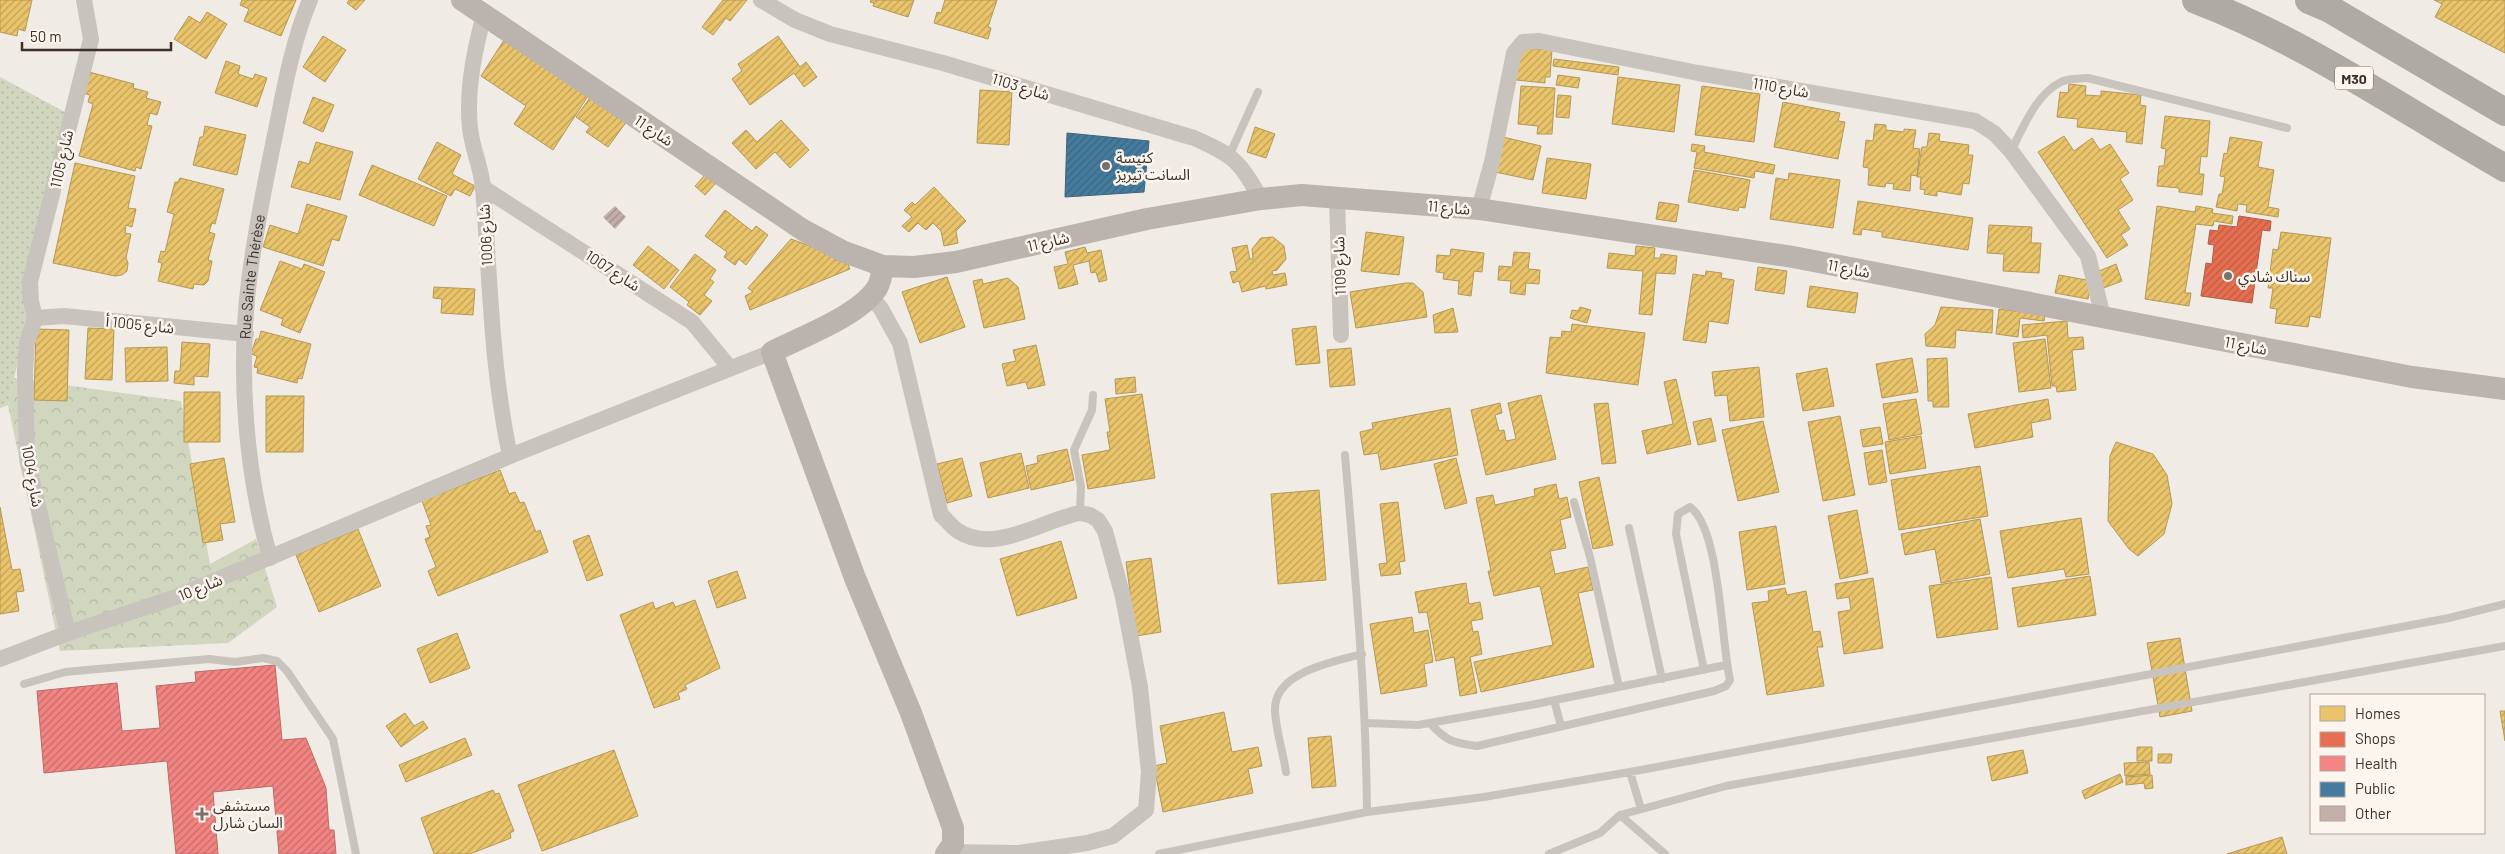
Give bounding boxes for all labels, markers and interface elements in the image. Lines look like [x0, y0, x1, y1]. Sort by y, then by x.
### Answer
scale bar [22, 20, 171, 52]
text: 50 m [30, 27, 62, 45]
road number: M30 [2335, 66, 2373, 90]
street label: شارع 1103 [989, 69, 1052, 107]
street label: شارع 1110 [1751, 73, 1811, 105]
street label: شارع 11 [629, 111, 677, 153]
street label: شارع 1105 [46, 128, 80, 191]
place label: كنيسة السانت تيريز [1115, 148, 1190, 184]
marker: كنيسة السانت تيريز [1100, 160, 1112, 172]
street label: شارع 11 [1427, 196, 1471, 222]
street label: شارع 1006 [474, 203, 500, 267]
street label: Rue Sainte Thérèse [235, 213, 268, 340]
street label: شارع 11 [1025, 227, 1072, 258]
street label: شارع 1109 [1329, 236, 1353, 296]
street label: شارع 1007 [580, 246, 644, 298]
street label: شارع 11 [1826, 255, 1872, 285]
place label: سناك شادي [2238, 267, 2310, 288]
marker: سناك شادي [2222, 270, 2234, 282]
street label: شارع 1005 أ [104, 311, 175, 341]
street label: شارع 11 [2223, 332, 2269, 362]
street label: شارع 1004 [15, 444, 47, 509]
street label: شارع 10 [175, 570, 226, 608]
legend [2310, 694, 2485, 834]
text: Homes [2355, 704, 2400, 722]
text: Shops [2355, 729, 2395, 747]
text: Health [2355, 754, 2397, 772]
text: Public [2355, 779, 2395, 797]
place label: مستشفى السان شارل [213, 796, 283, 832]
text: Other [2355, 804, 2392, 822]
marker: مستشفى السان شارل [195, 807, 209, 821]

